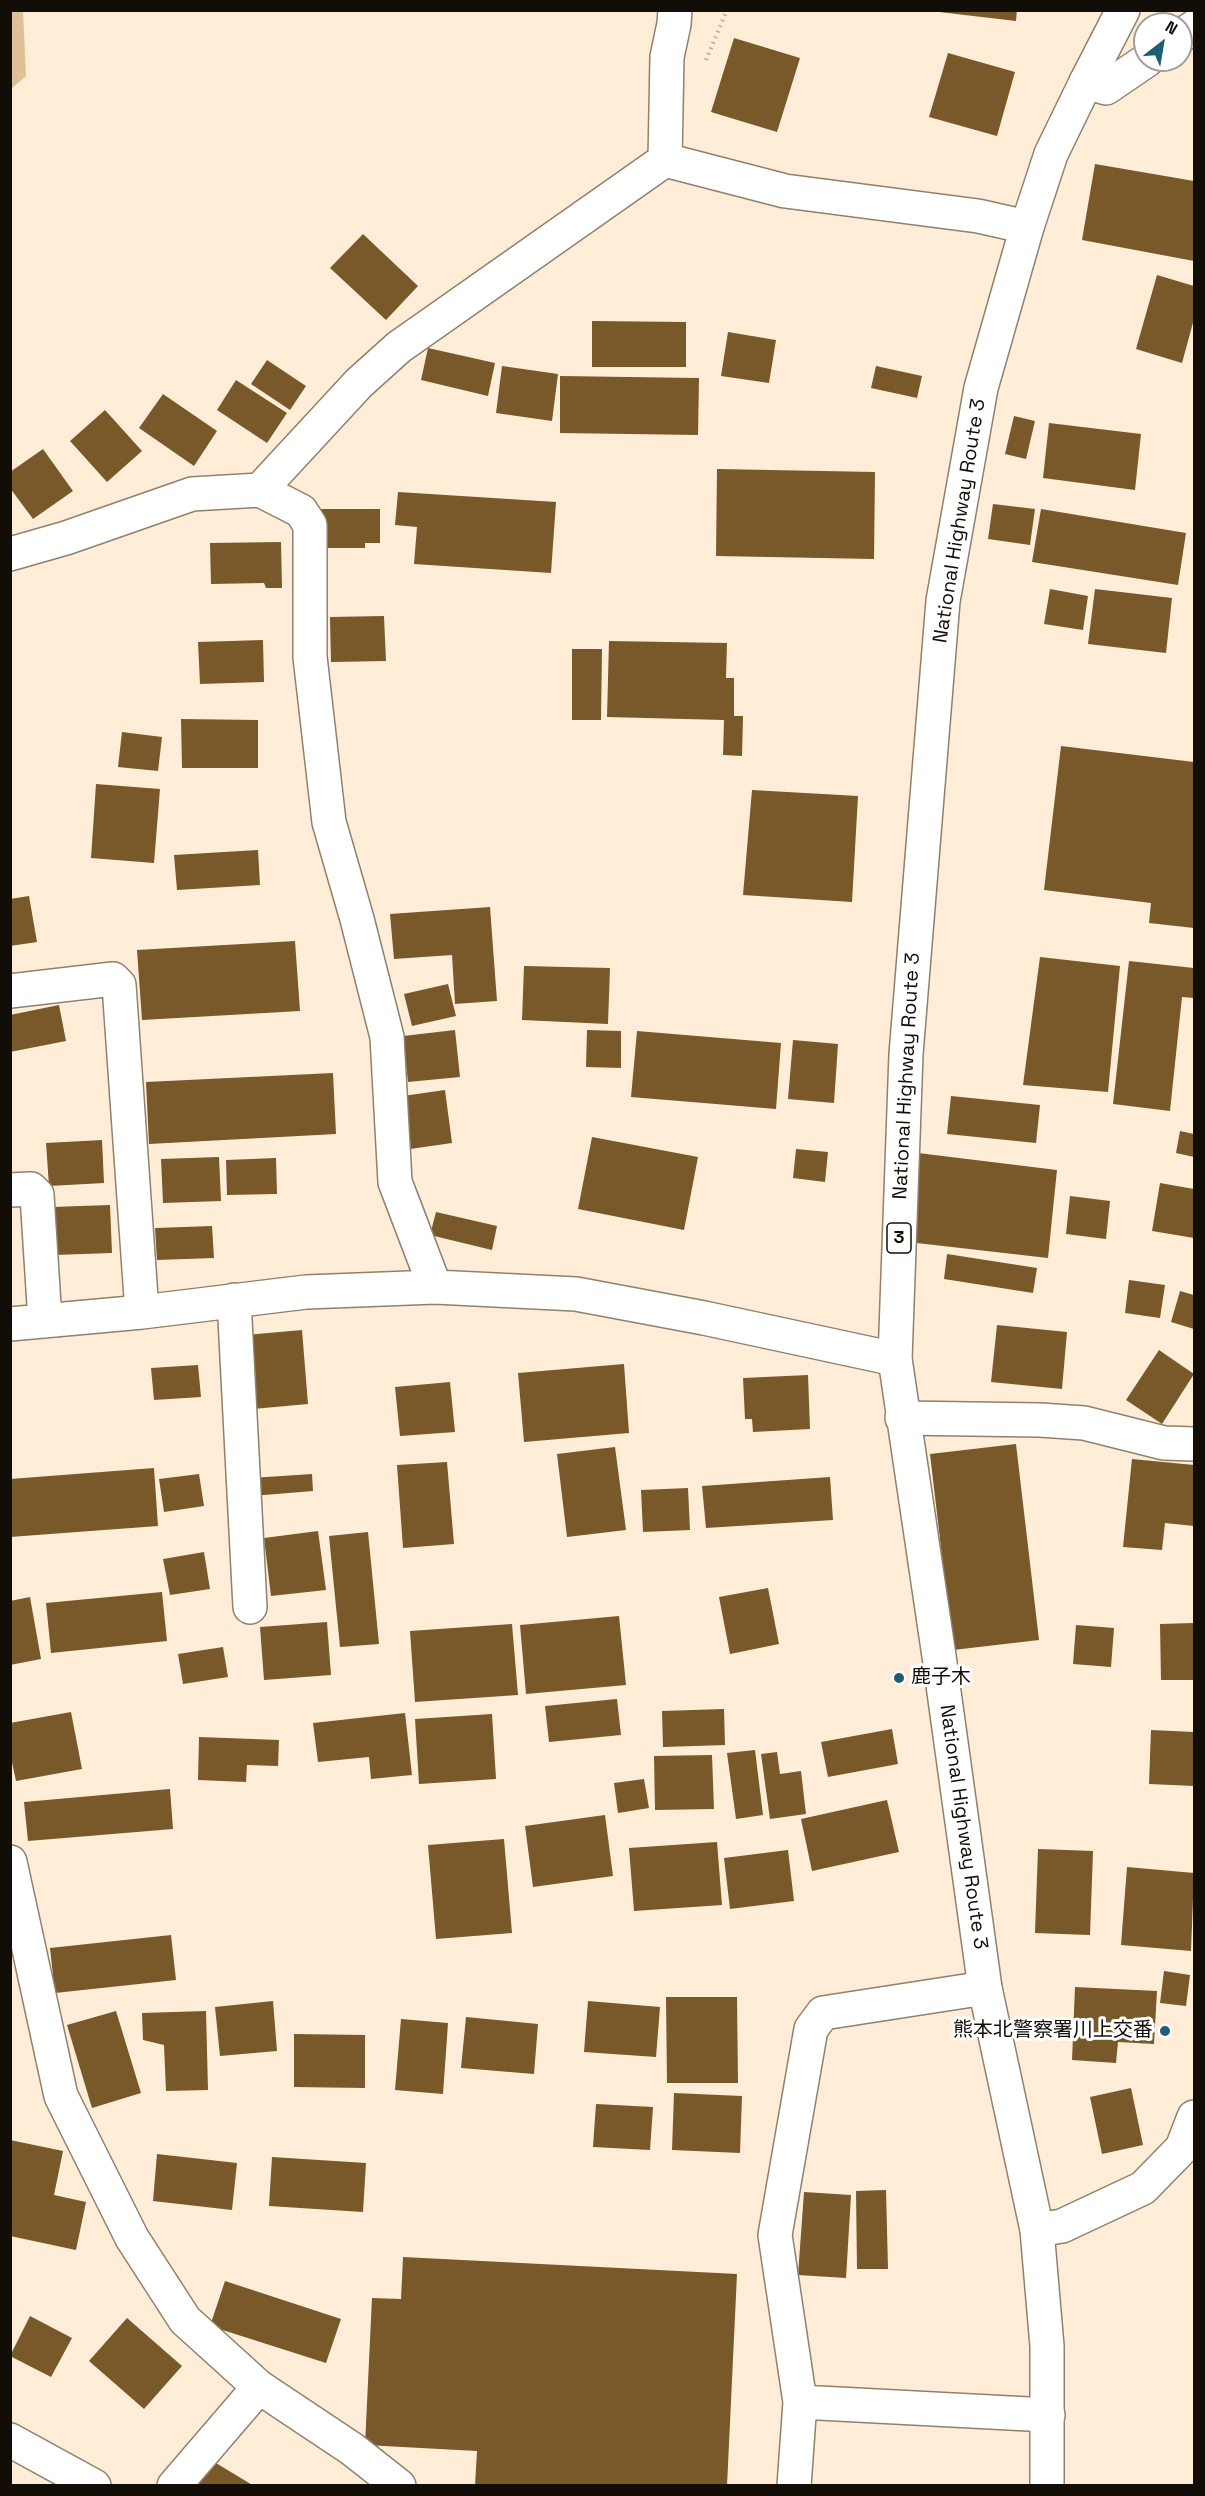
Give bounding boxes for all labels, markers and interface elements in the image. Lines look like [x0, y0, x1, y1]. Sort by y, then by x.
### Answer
north arrow [1133, 12, 1193, 72]
text: N [1161, 16, 1181, 40]
street label: National Highway Route 3 [929, 397, 991, 645]
street label: National Highway Route 3 [889, 952, 925, 1200]
road number: 3 [887, 1223, 911, 1253]
place label: 鹿子木 [911, 1666, 971, 1690]
marker: 鹿子木 [892, 1671, 906, 1685]
street label: National Highway Route 3 [934, 1703, 992, 1951]
place label: 熊本北警察署川上交番 [953, 2019, 1153, 2043]
marker: 熊本北警察署川上交番 [1158, 2024, 1172, 2038]

